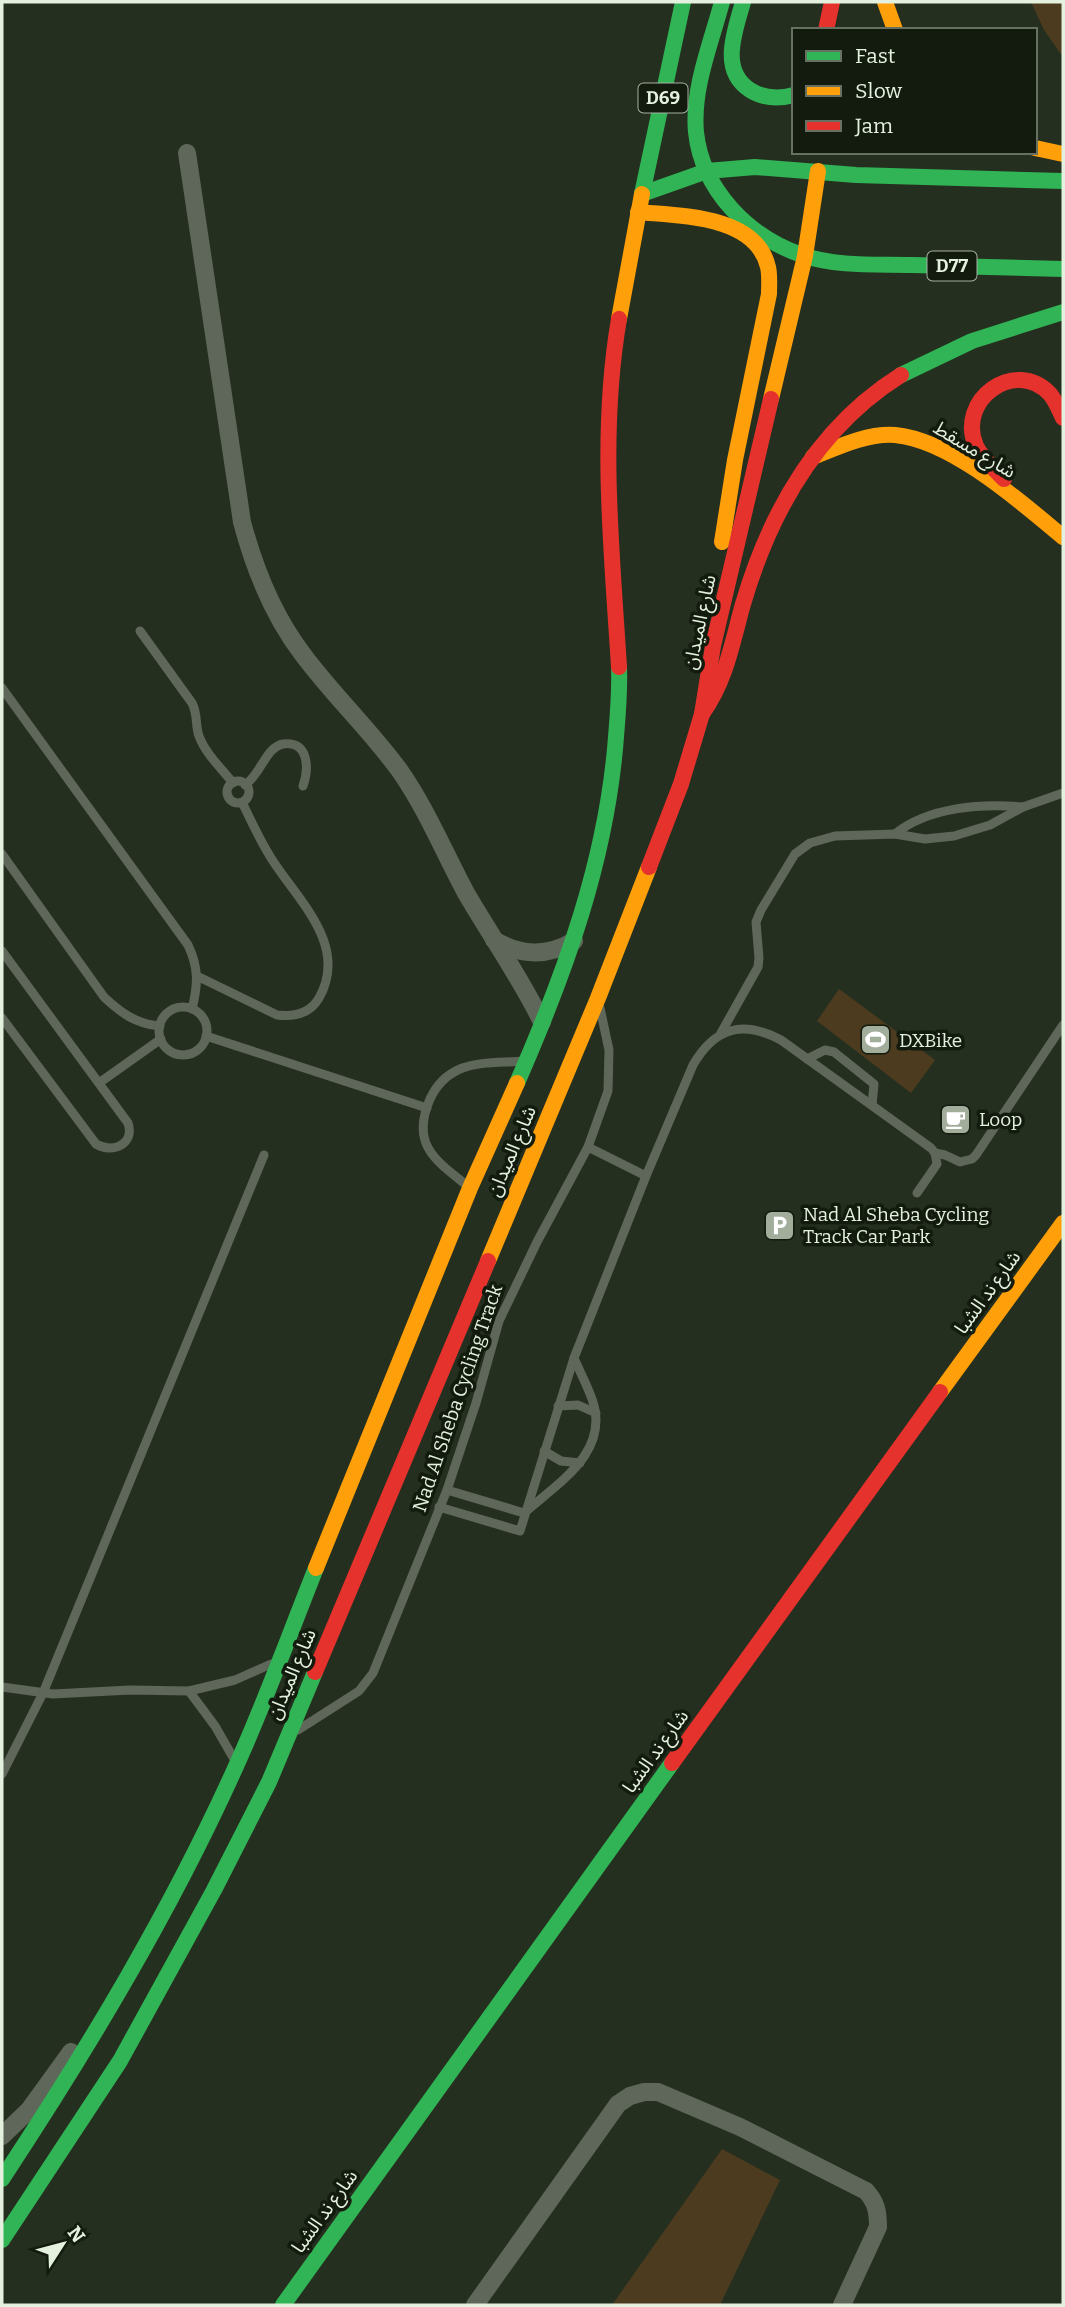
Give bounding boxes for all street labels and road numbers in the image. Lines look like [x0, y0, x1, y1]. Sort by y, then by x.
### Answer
road number: D69 [638, 84, 688, 113]
road number: D77 [928, 252, 976, 280]
street label: شارع مسقط [928, 416, 1020, 485]
street label: شارع الميدان [678, 573, 723, 672]
street label: شارع الميدان [482, 1103, 543, 1201]
street label: شارع ند الشبا [949, 1246, 1027, 1340]
street label: Nad Al Sheba Cycling Track [408, 1281, 507, 1515]
street label: شارع الميدان [262, 1626, 323, 1724]
street label: شارع ند الشبا [617, 1705, 695, 1799]
street label: شارع ند الشبا [286, 2165, 364, 2259]

